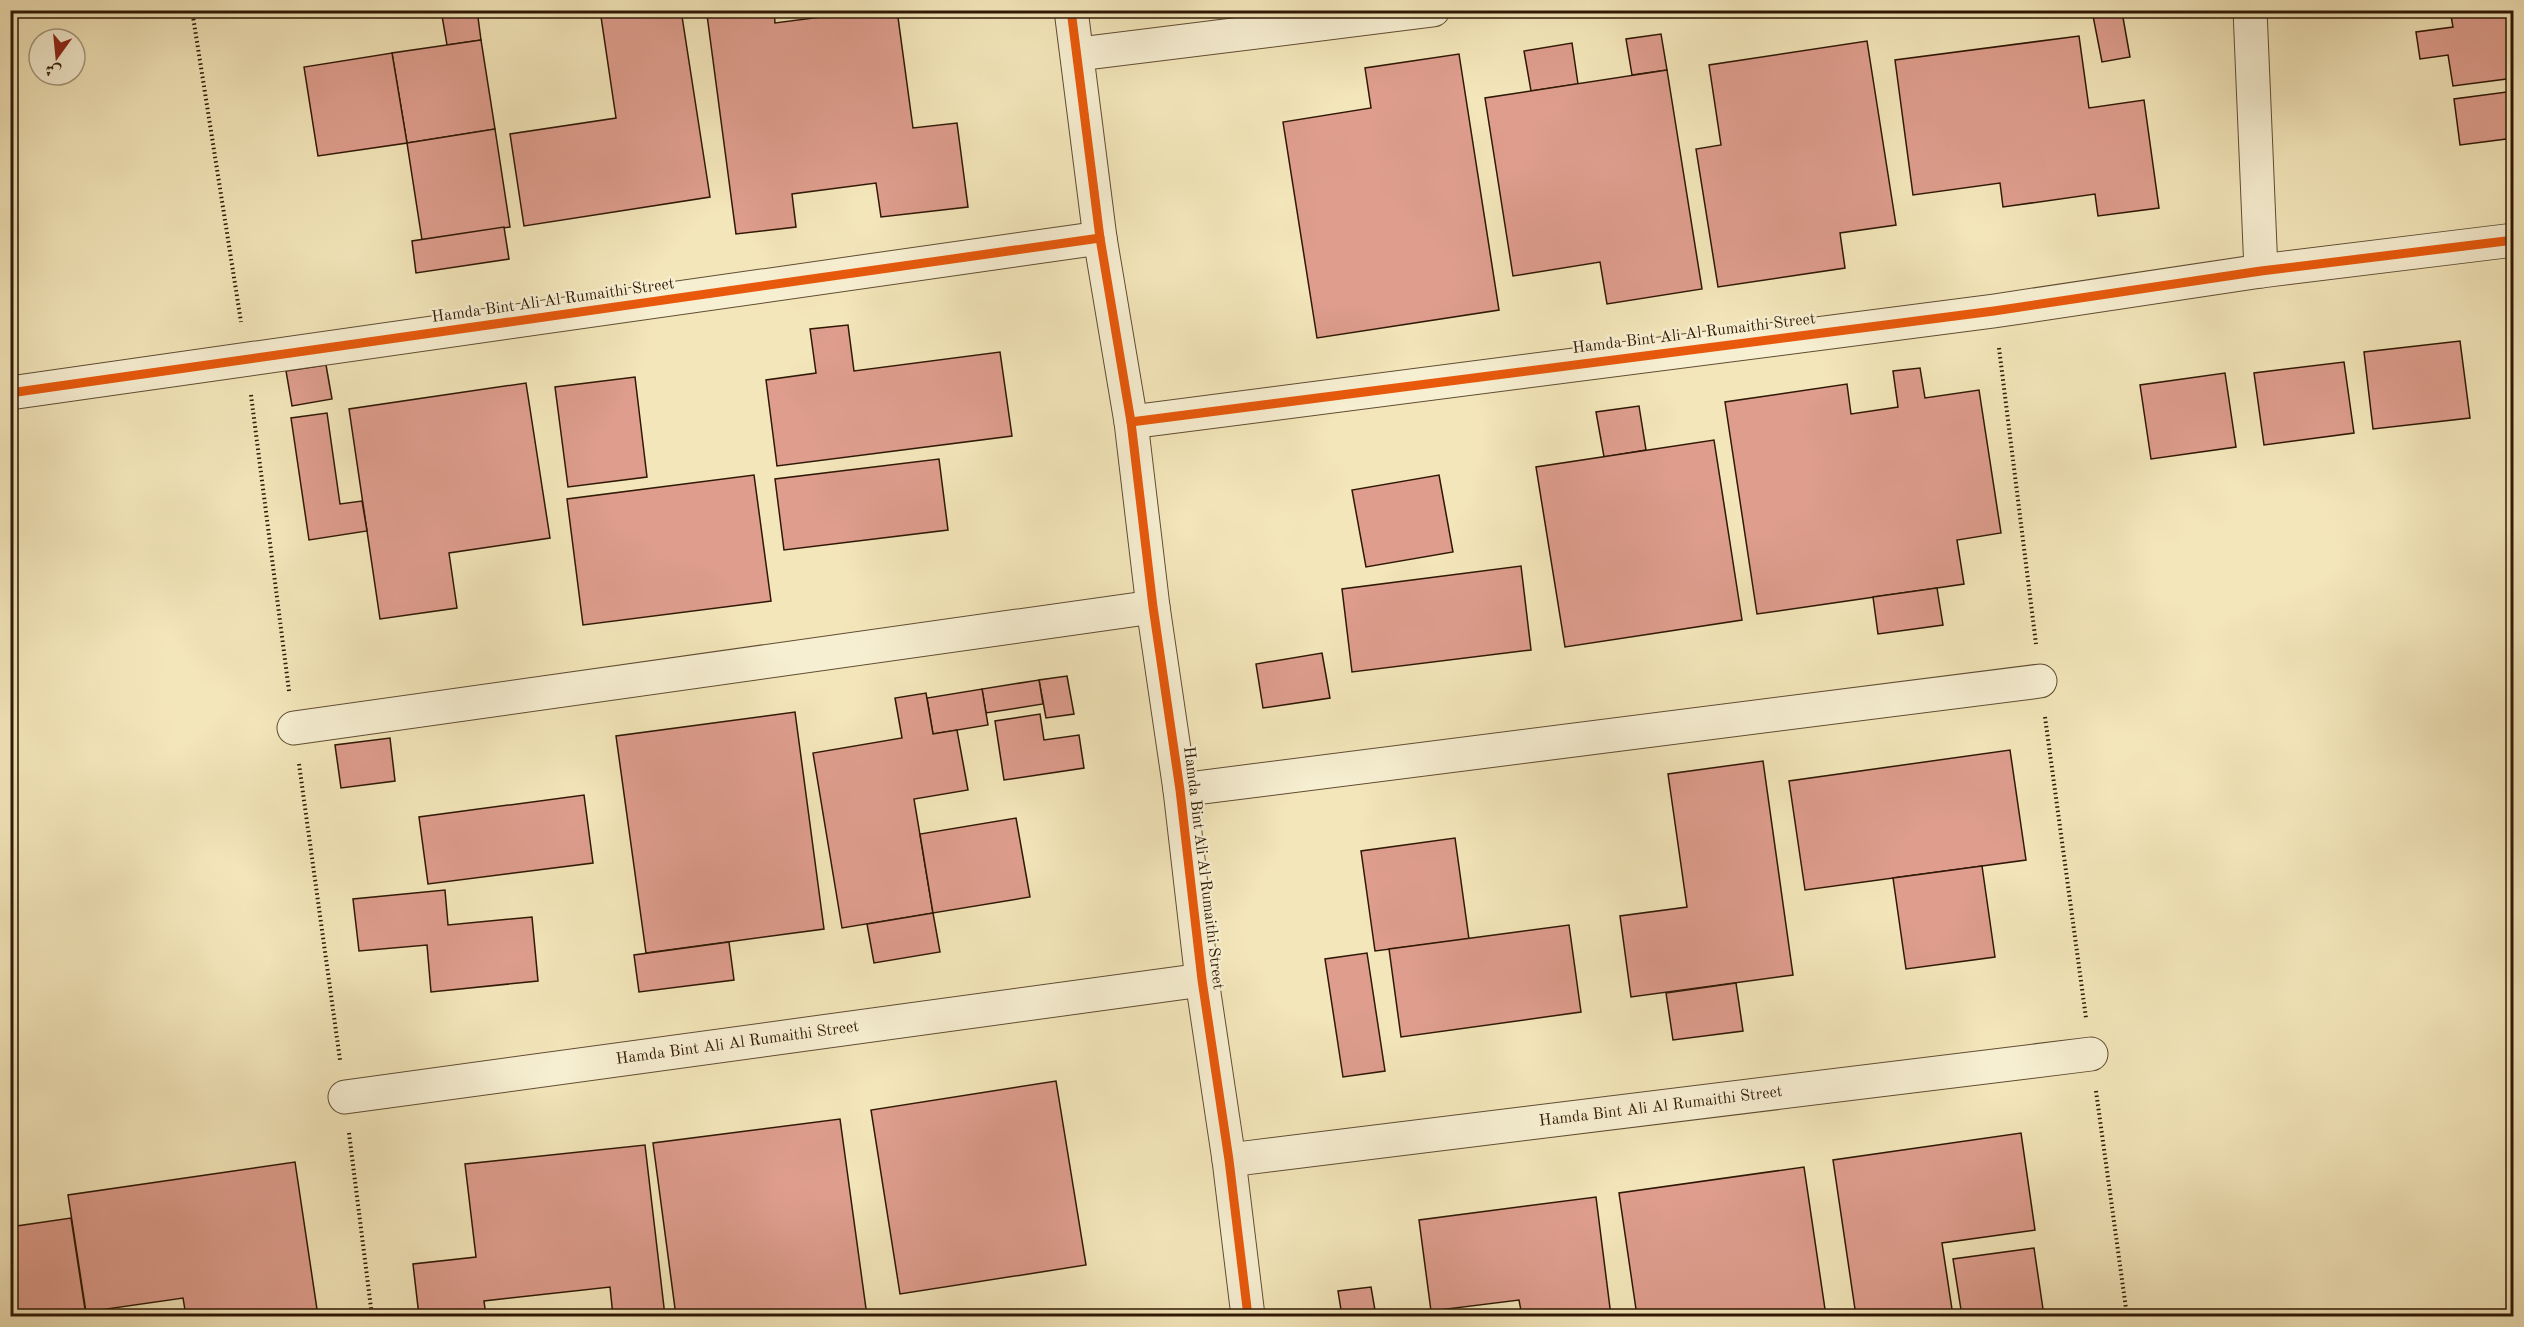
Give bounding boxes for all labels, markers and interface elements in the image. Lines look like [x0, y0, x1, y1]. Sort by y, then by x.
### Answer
north arrow [27, 27, 87, 87]
text: ش [44, 60, 63, 79]
street label: Hamda Bint Ali Al Rumaithi Street [431, 276, 676, 326]
street label: Hamda Bint Ali Al Rumaithi Street [1572, 311, 1817, 357]
street label: Hamda Bint Ali Al Rumaithi Street [1180, 746, 1226, 991]
street label: Hamda Bint Ali Al Rumaithi Street [615, 1019, 860, 1068]
street label: Hamda Bint Ali Al Rumaithi Street [1538, 1084, 1784, 1130]

